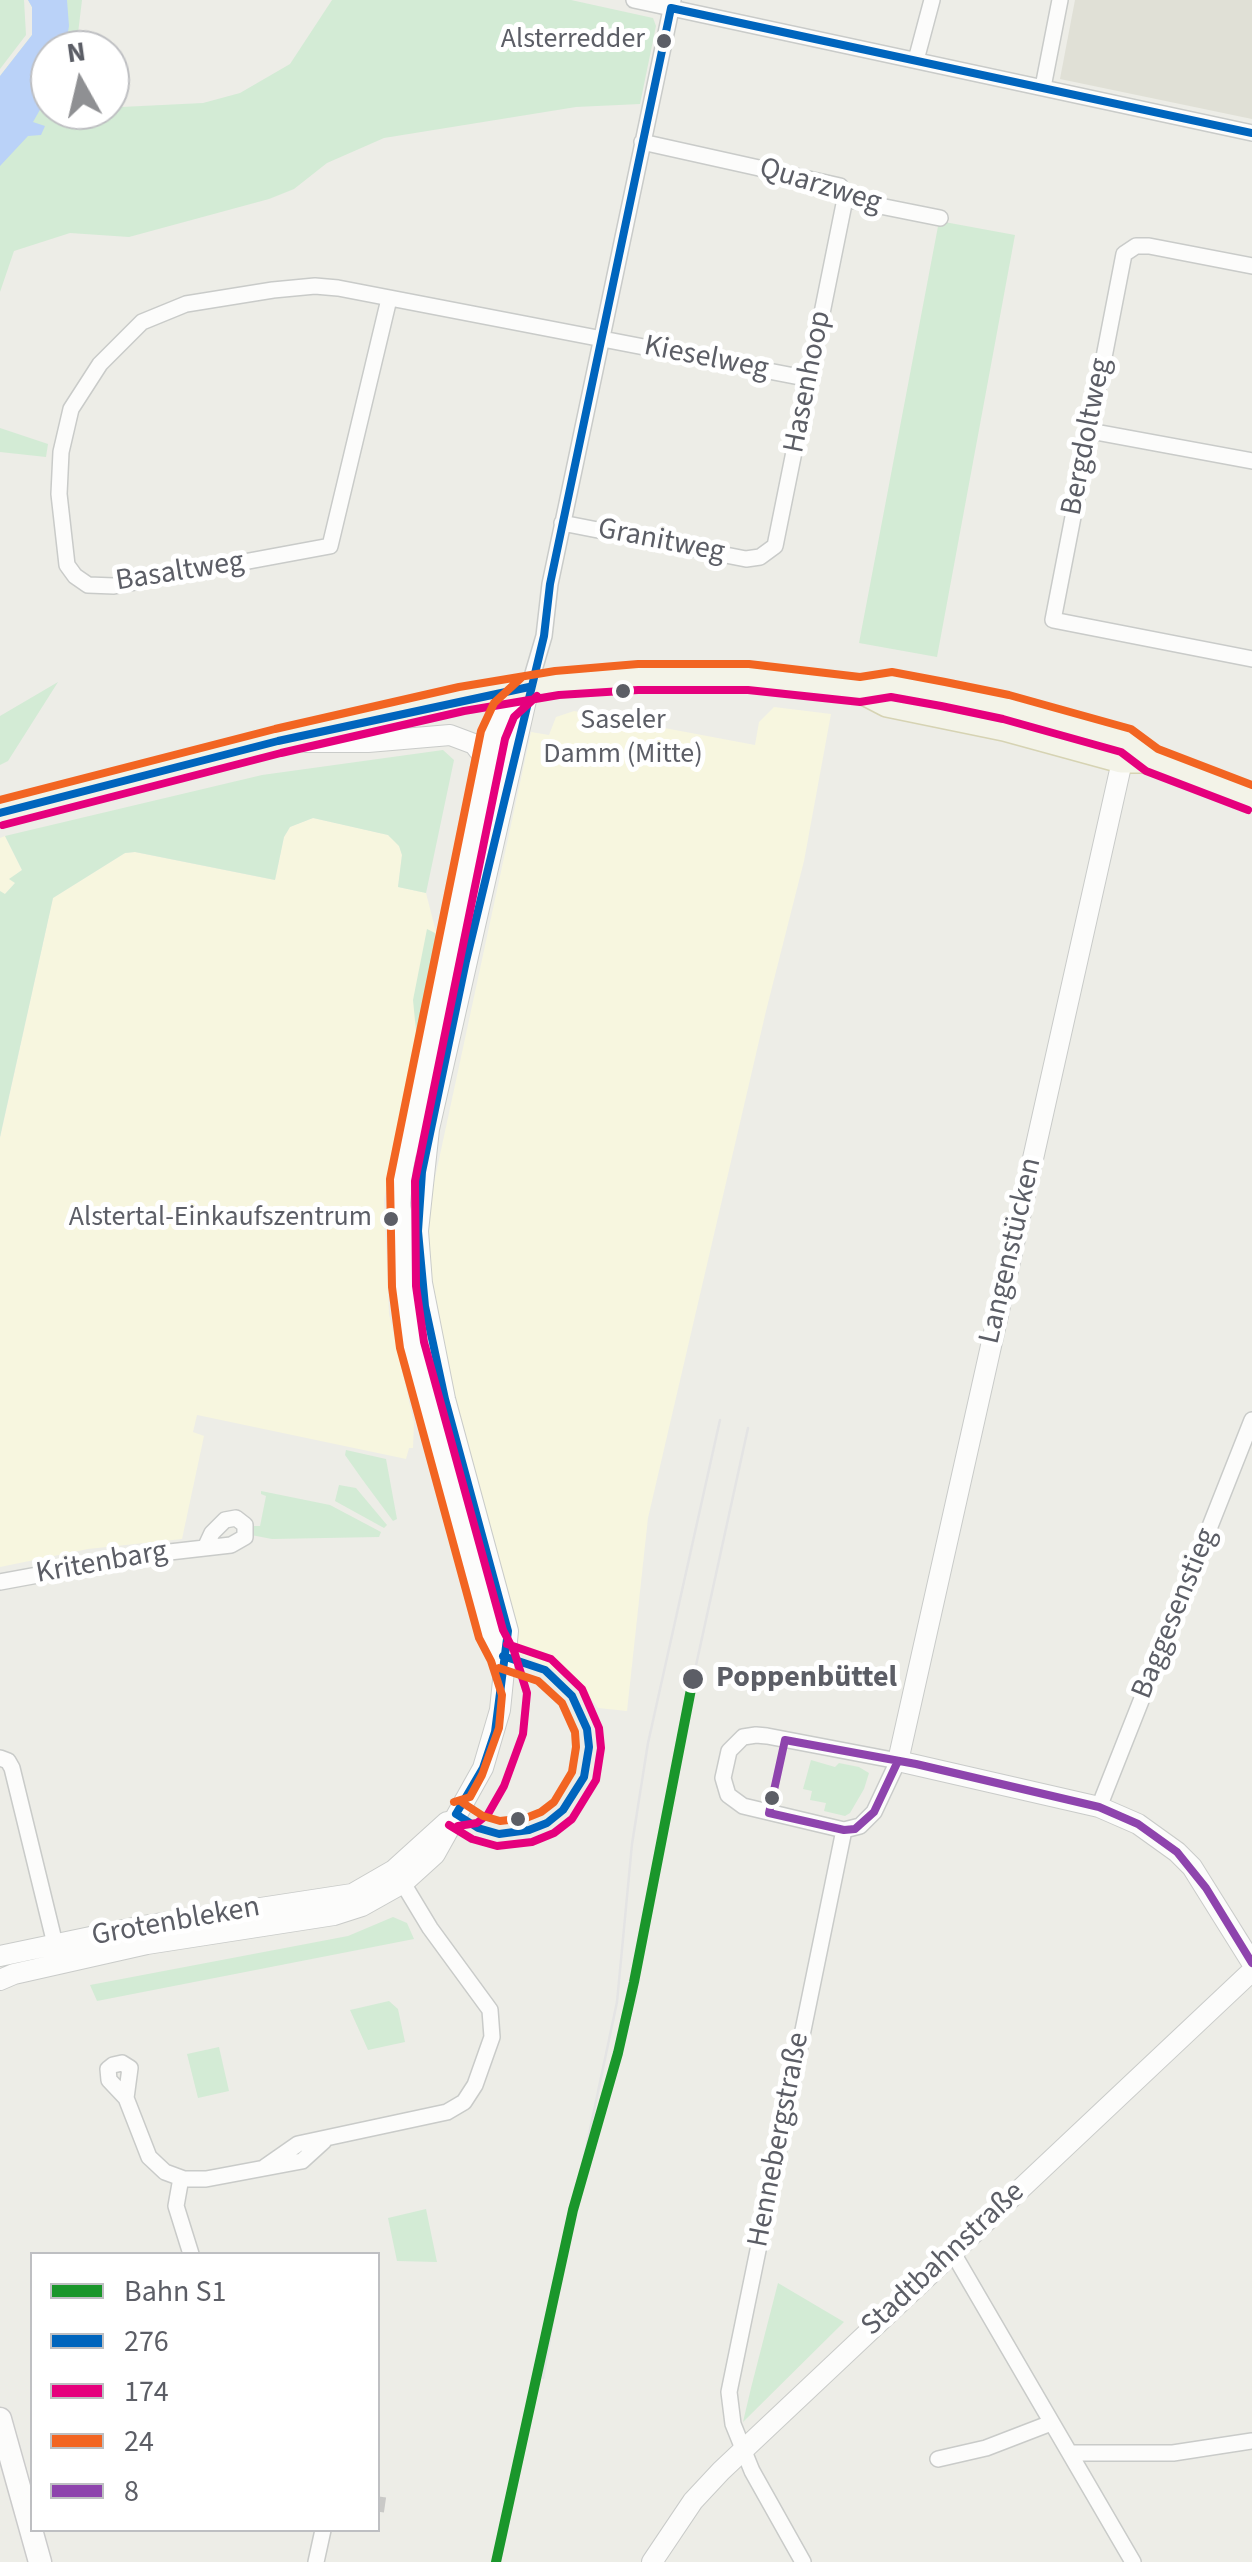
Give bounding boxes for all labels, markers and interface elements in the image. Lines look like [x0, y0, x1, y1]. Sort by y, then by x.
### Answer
place label: Alsterredder [501, 24, 645, 58]
north arrow [30, 30, 130, 130]
text: N [64, 31, 88, 73]
marker: Alsterredder [654, 31, 674, 51]
street label: Quarzweg [755, 151, 885, 223]
street label: Hasenhoop [778, 308, 840, 456]
street label: Kieselweg [641, 329, 771, 389]
street label: Bergdoltweg [1055, 355, 1121, 519]
street label: Granitweg [595, 512, 727, 572]
street label: Basaltweg [113, 545, 247, 601]
marker: Saseler Damm (Mitte) [613, 681, 633, 701]
place label: Saseler Damm (Mitte) [543, 705, 703, 771]
street label: Langenstücken [973, 1154, 1051, 1348]
place label: Alstertal-Einkaufszentrum [69, 1202, 372, 1236]
marker: Alstertal-Einkaufszentrum [381, 1209, 401, 1229]
street label: Baggesenstieg [1125, 1524, 1227, 1704]
street label: Kritenbarg [34, 1535, 170, 1593]
place label: Poppenbüttel [716, 1661, 897, 1697]
marker: Poppenbüttel [680, 1666, 706, 1692]
unlabelled marker [762, 1788, 782, 1808]
unlabelled marker [508, 1809, 528, 1829]
street label: Grotenbleken [89, 1891, 263, 1955]
street label: Hennebergstraße [742, 2030, 818, 2250]
street label: Stadtbahnstraße [855, 2175, 1033, 2345]
legend [30, 2252, 380, 2532]
text: Bahn S1 [124, 2270, 226, 2313]
text: 276 [124, 2320, 169, 2363]
text: 174 [124, 2370, 169, 2413]
text: 24 [124, 2420, 154, 2463]
text: 8 [124, 2470, 139, 2513]

